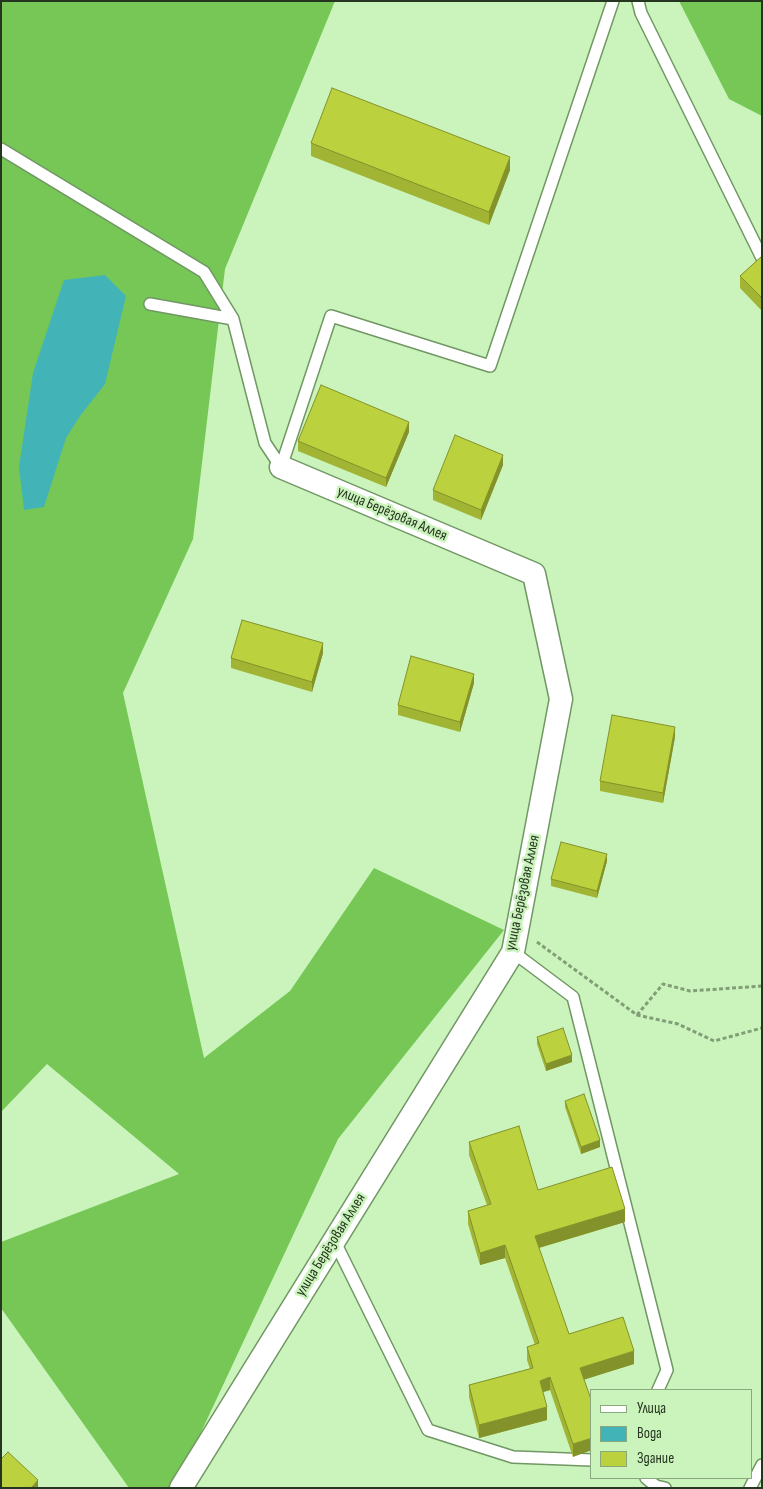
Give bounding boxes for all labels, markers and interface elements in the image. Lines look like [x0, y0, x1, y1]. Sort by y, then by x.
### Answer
street label: улица Берёзовая Аллея [334, 483, 450, 545]
street label: улица Берёзовая Аллея [502, 834, 544, 952]
street label: улица Берёзовая Аллея [292, 1190, 370, 1300]
legend [590, 1389, 753, 1479]
text: Улица [637, 1399, 666, 1418]
text: Вода [637, 1424, 662, 1443]
text: Здание [637, 1449, 674, 1468]

